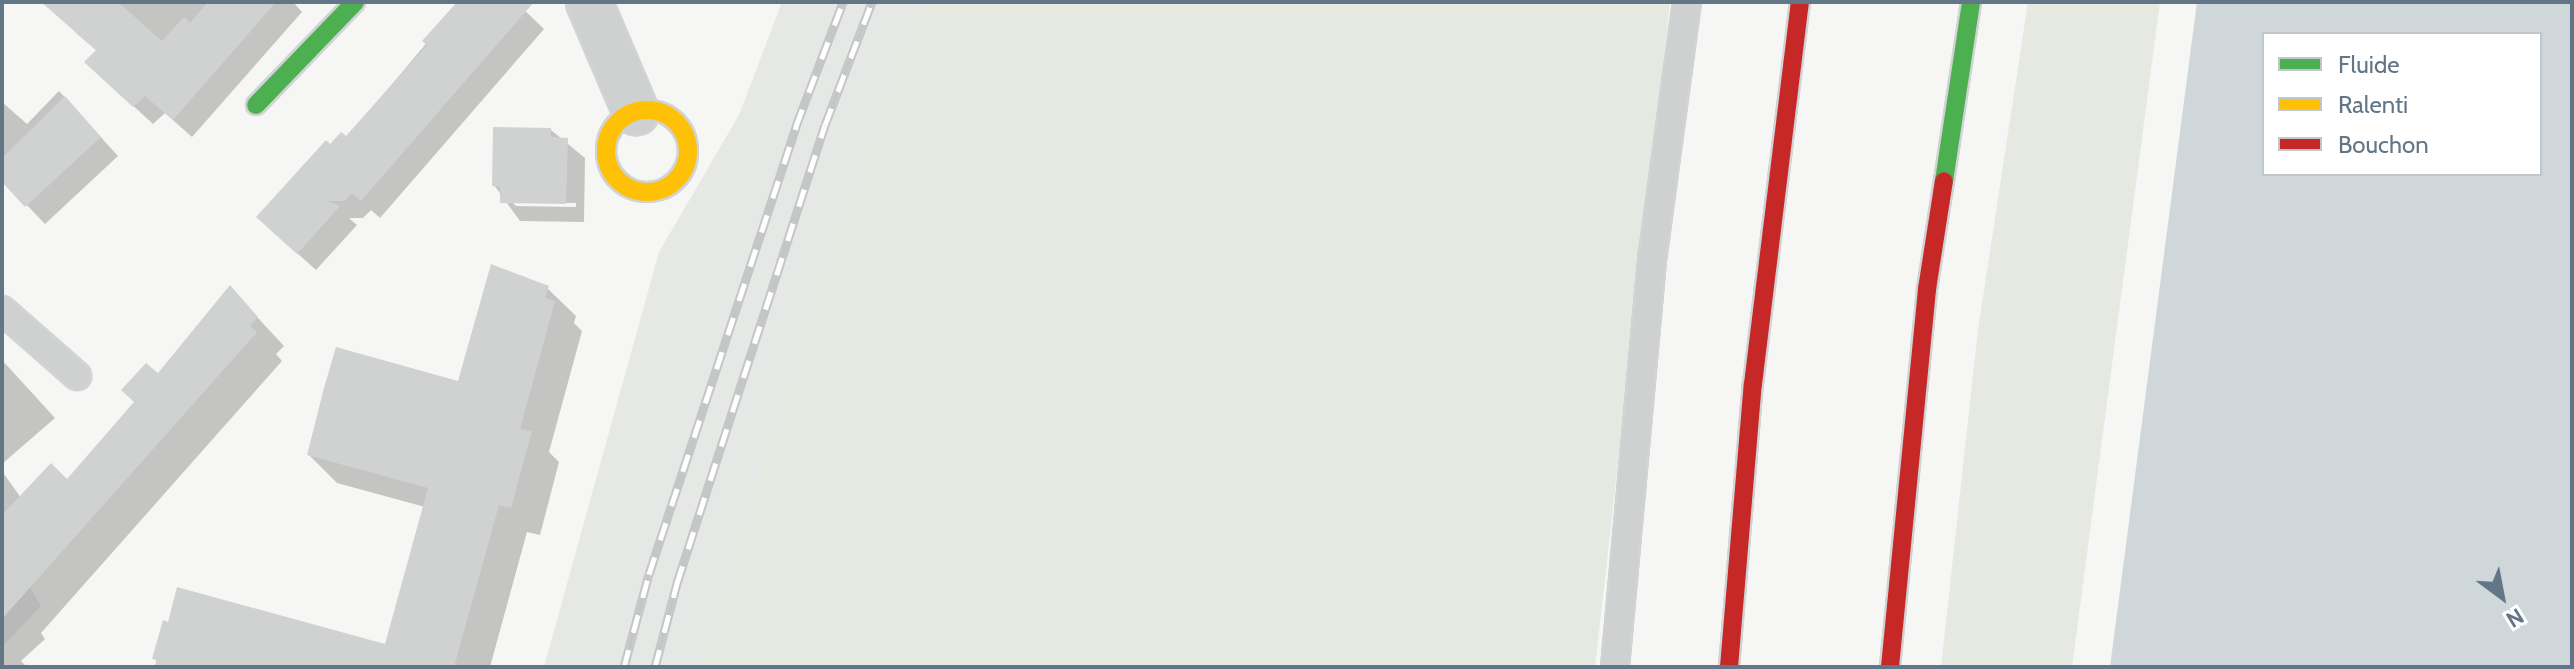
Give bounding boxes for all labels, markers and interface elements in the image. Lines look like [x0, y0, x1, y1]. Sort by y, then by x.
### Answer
legend [2262, 32, 2542, 176]
text: Fluide [2338, 50, 2400, 79]
text: Ralenti [2338, 90, 2408, 119]
text: Bouchon [2338, 130, 2429, 159]
north arrow [2462, 557, 2542, 637]
text: N [2501, 602, 2529, 633]

